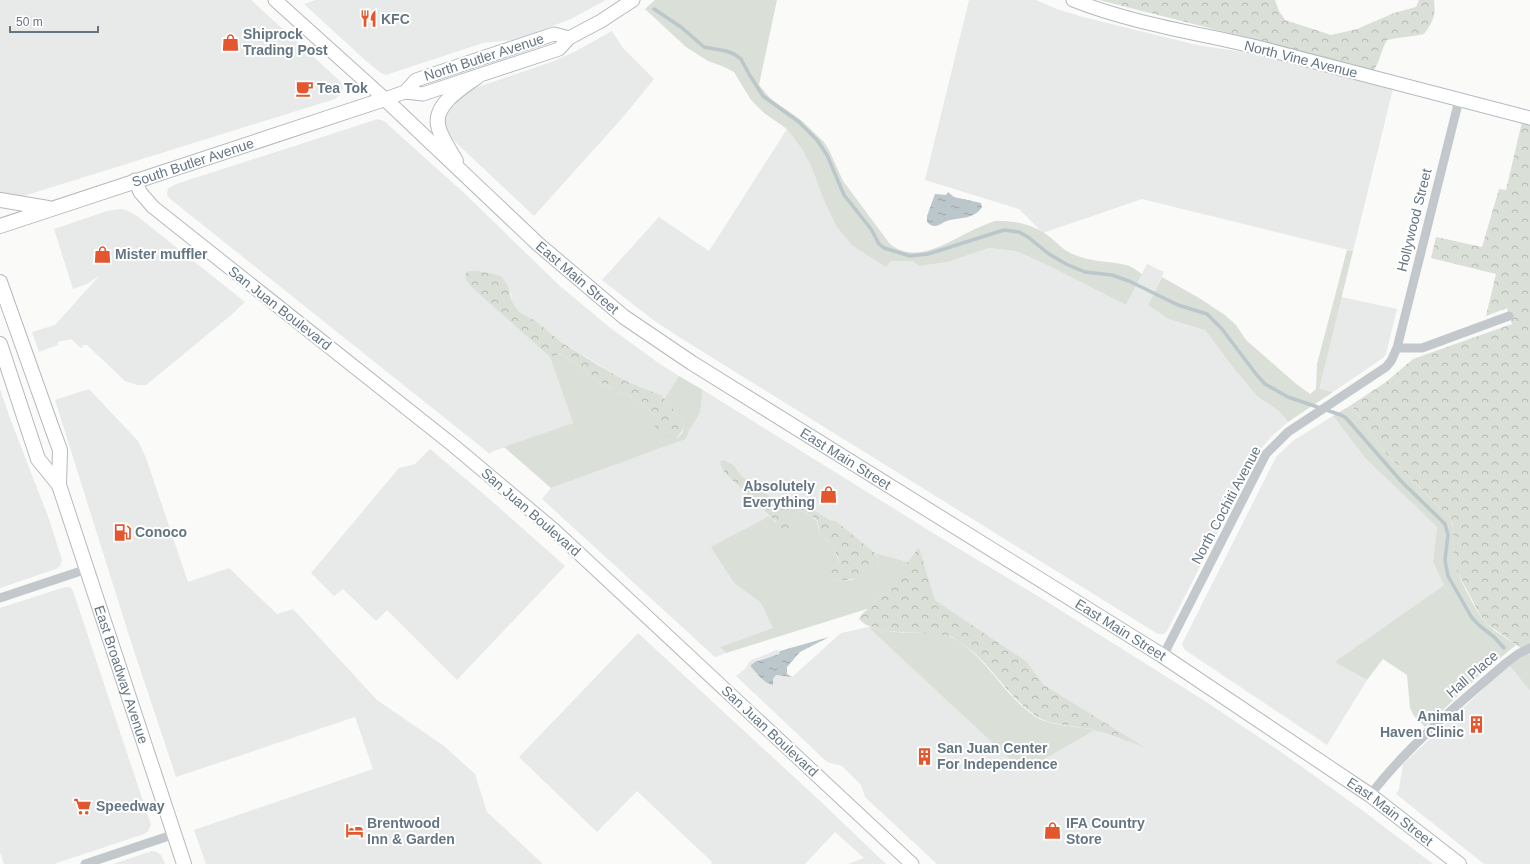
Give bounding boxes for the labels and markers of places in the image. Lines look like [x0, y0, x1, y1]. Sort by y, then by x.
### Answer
restaurant icon: KFC [358, 9, 378, 29]
place label: KFC [381, 11, 410, 27]
place label: Shiprock Trading Post [243, 26, 328, 58]
shop icon: Shiprock Trading Post [220, 32, 240, 52]
cafe icon: Tea Tok [294, 78, 314, 98]
place label: Tea Tok [317, 80, 368, 96]
shop icon: Mister muffler [92, 244, 112, 264]
place label: Mister muffler [115, 246, 208, 262]
place label: Absolutely Everything [743, 478, 815, 510]
shop icon: Absolutely Everything [818, 484, 838, 504]
fuel station icon: Conoco [112, 522, 132, 542]
place label: Conoco [135, 524, 187, 540]
place label: Animal Haven Clinic [1380, 708, 1464, 740]
building icon: Animal Haven Clinic [1467, 714, 1487, 734]
place label: San Juan Center For Independence [937, 740, 1058, 772]
building icon: San Juan Center For Independence [914, 746, 934, 766]
supermarket icon: Speedway [73, 796, 93, 816]
place label: Speedway [96, 798, 165, 814]
place label: Brentwood Inn & Garden [367, 815, 455, 847]
place label: IFA Country Store [1066, 815, 1145, 847]
hotel icon: Brentwood Inn & Garden [344, 821, 364, 841]
shop icon: IFA Country Store [1043, 821, 1063, 841]

